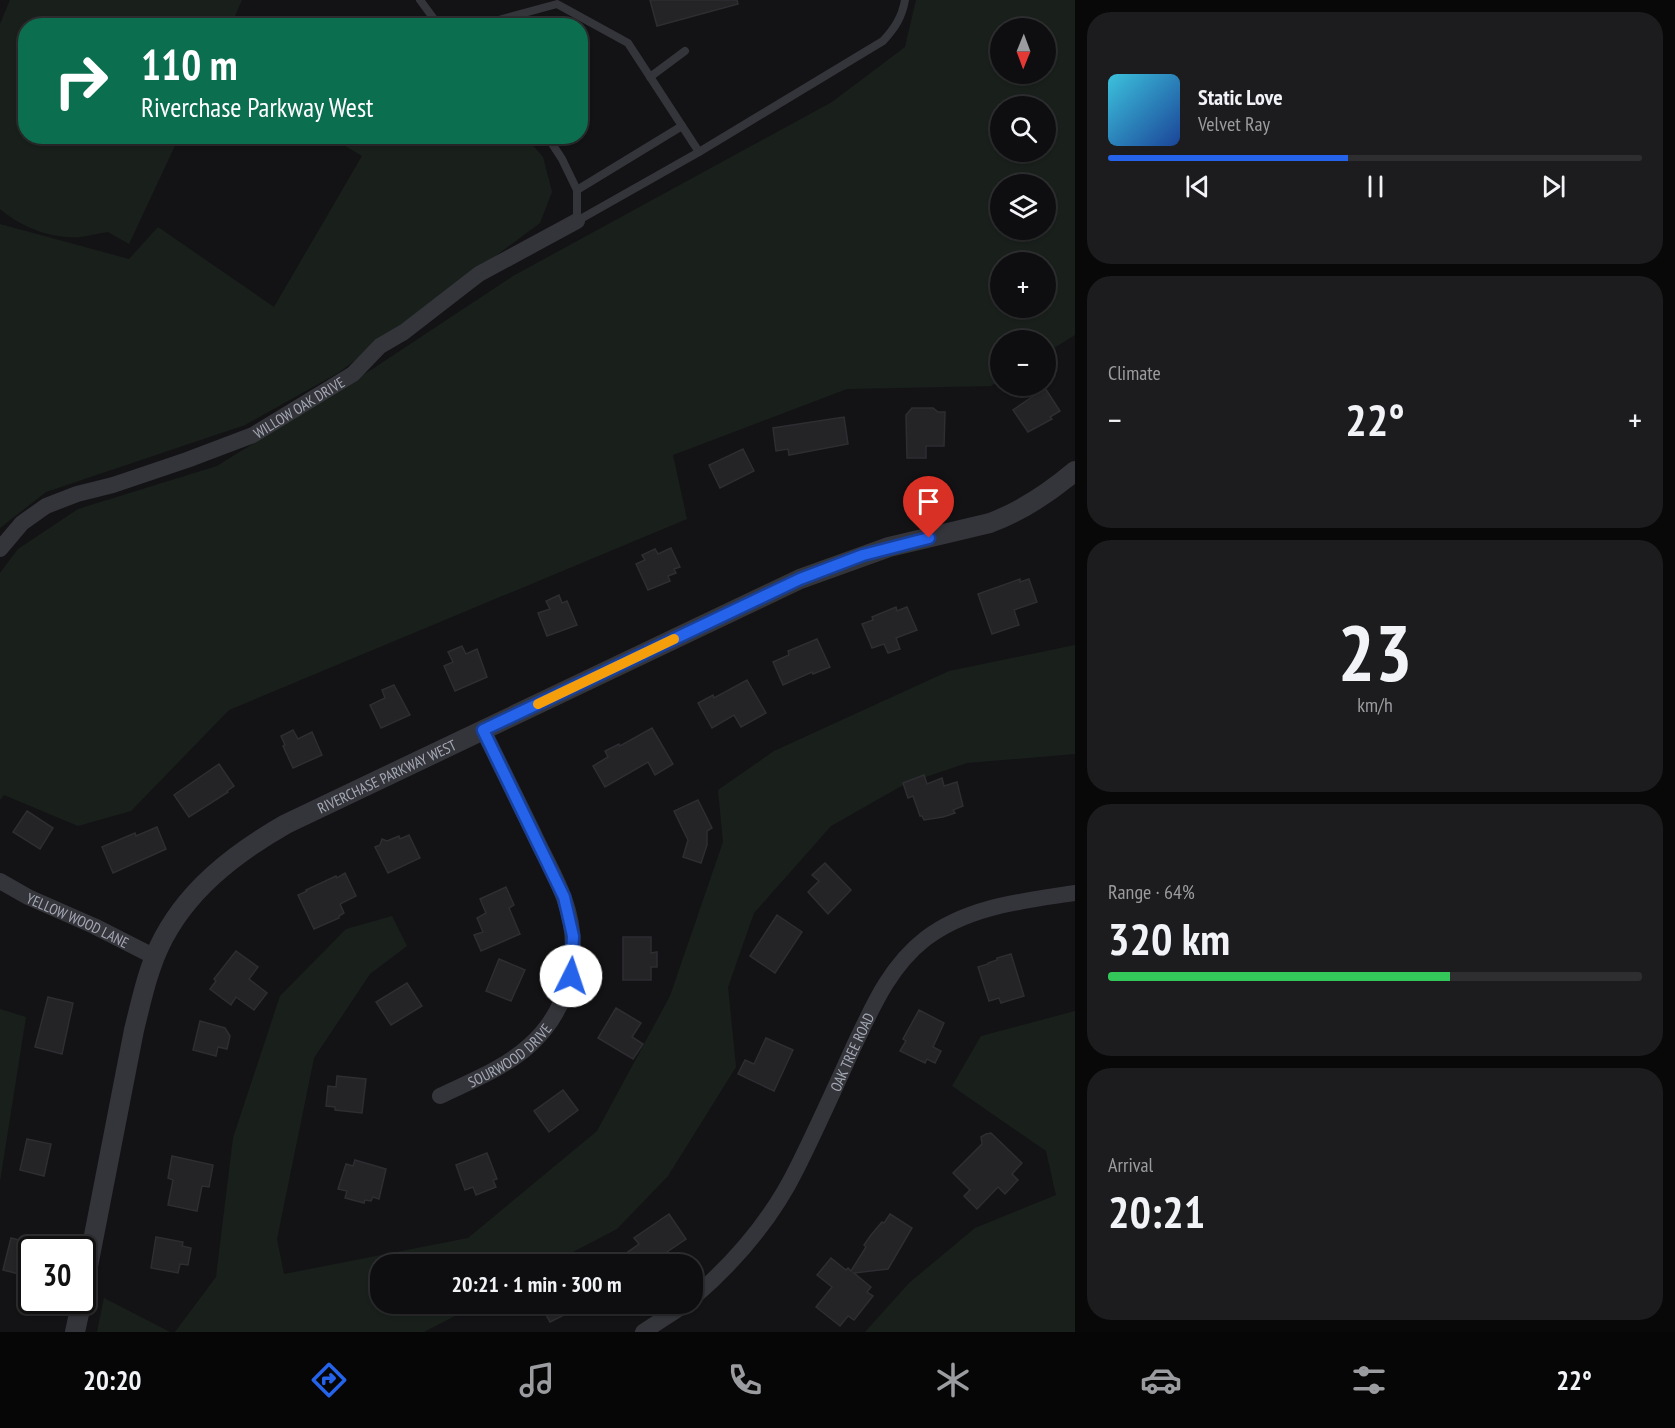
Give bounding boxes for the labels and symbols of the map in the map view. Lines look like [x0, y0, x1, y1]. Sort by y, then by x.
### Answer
north arrow [990, 18, 1056, 84]
street label: WILLOW OAK DRIVE [250, 372, 348, 442]
pin [903, 476, 954, 538]
street label: RIVERCHASE PARKWAY WEST [314, 735, 459, 817]
street label: YELLOW WOOD LANE [24, 888, 132, 952]
position arrow [539, 944, 603, 1008]
street label: OAK TREE ROAD [825, 1009, 878, 1094]
street label: SOURWOOD DRIVE [465, 1020, 555, 1091]
speed limit sign: 30 [18, 1236, 96, 1314]

